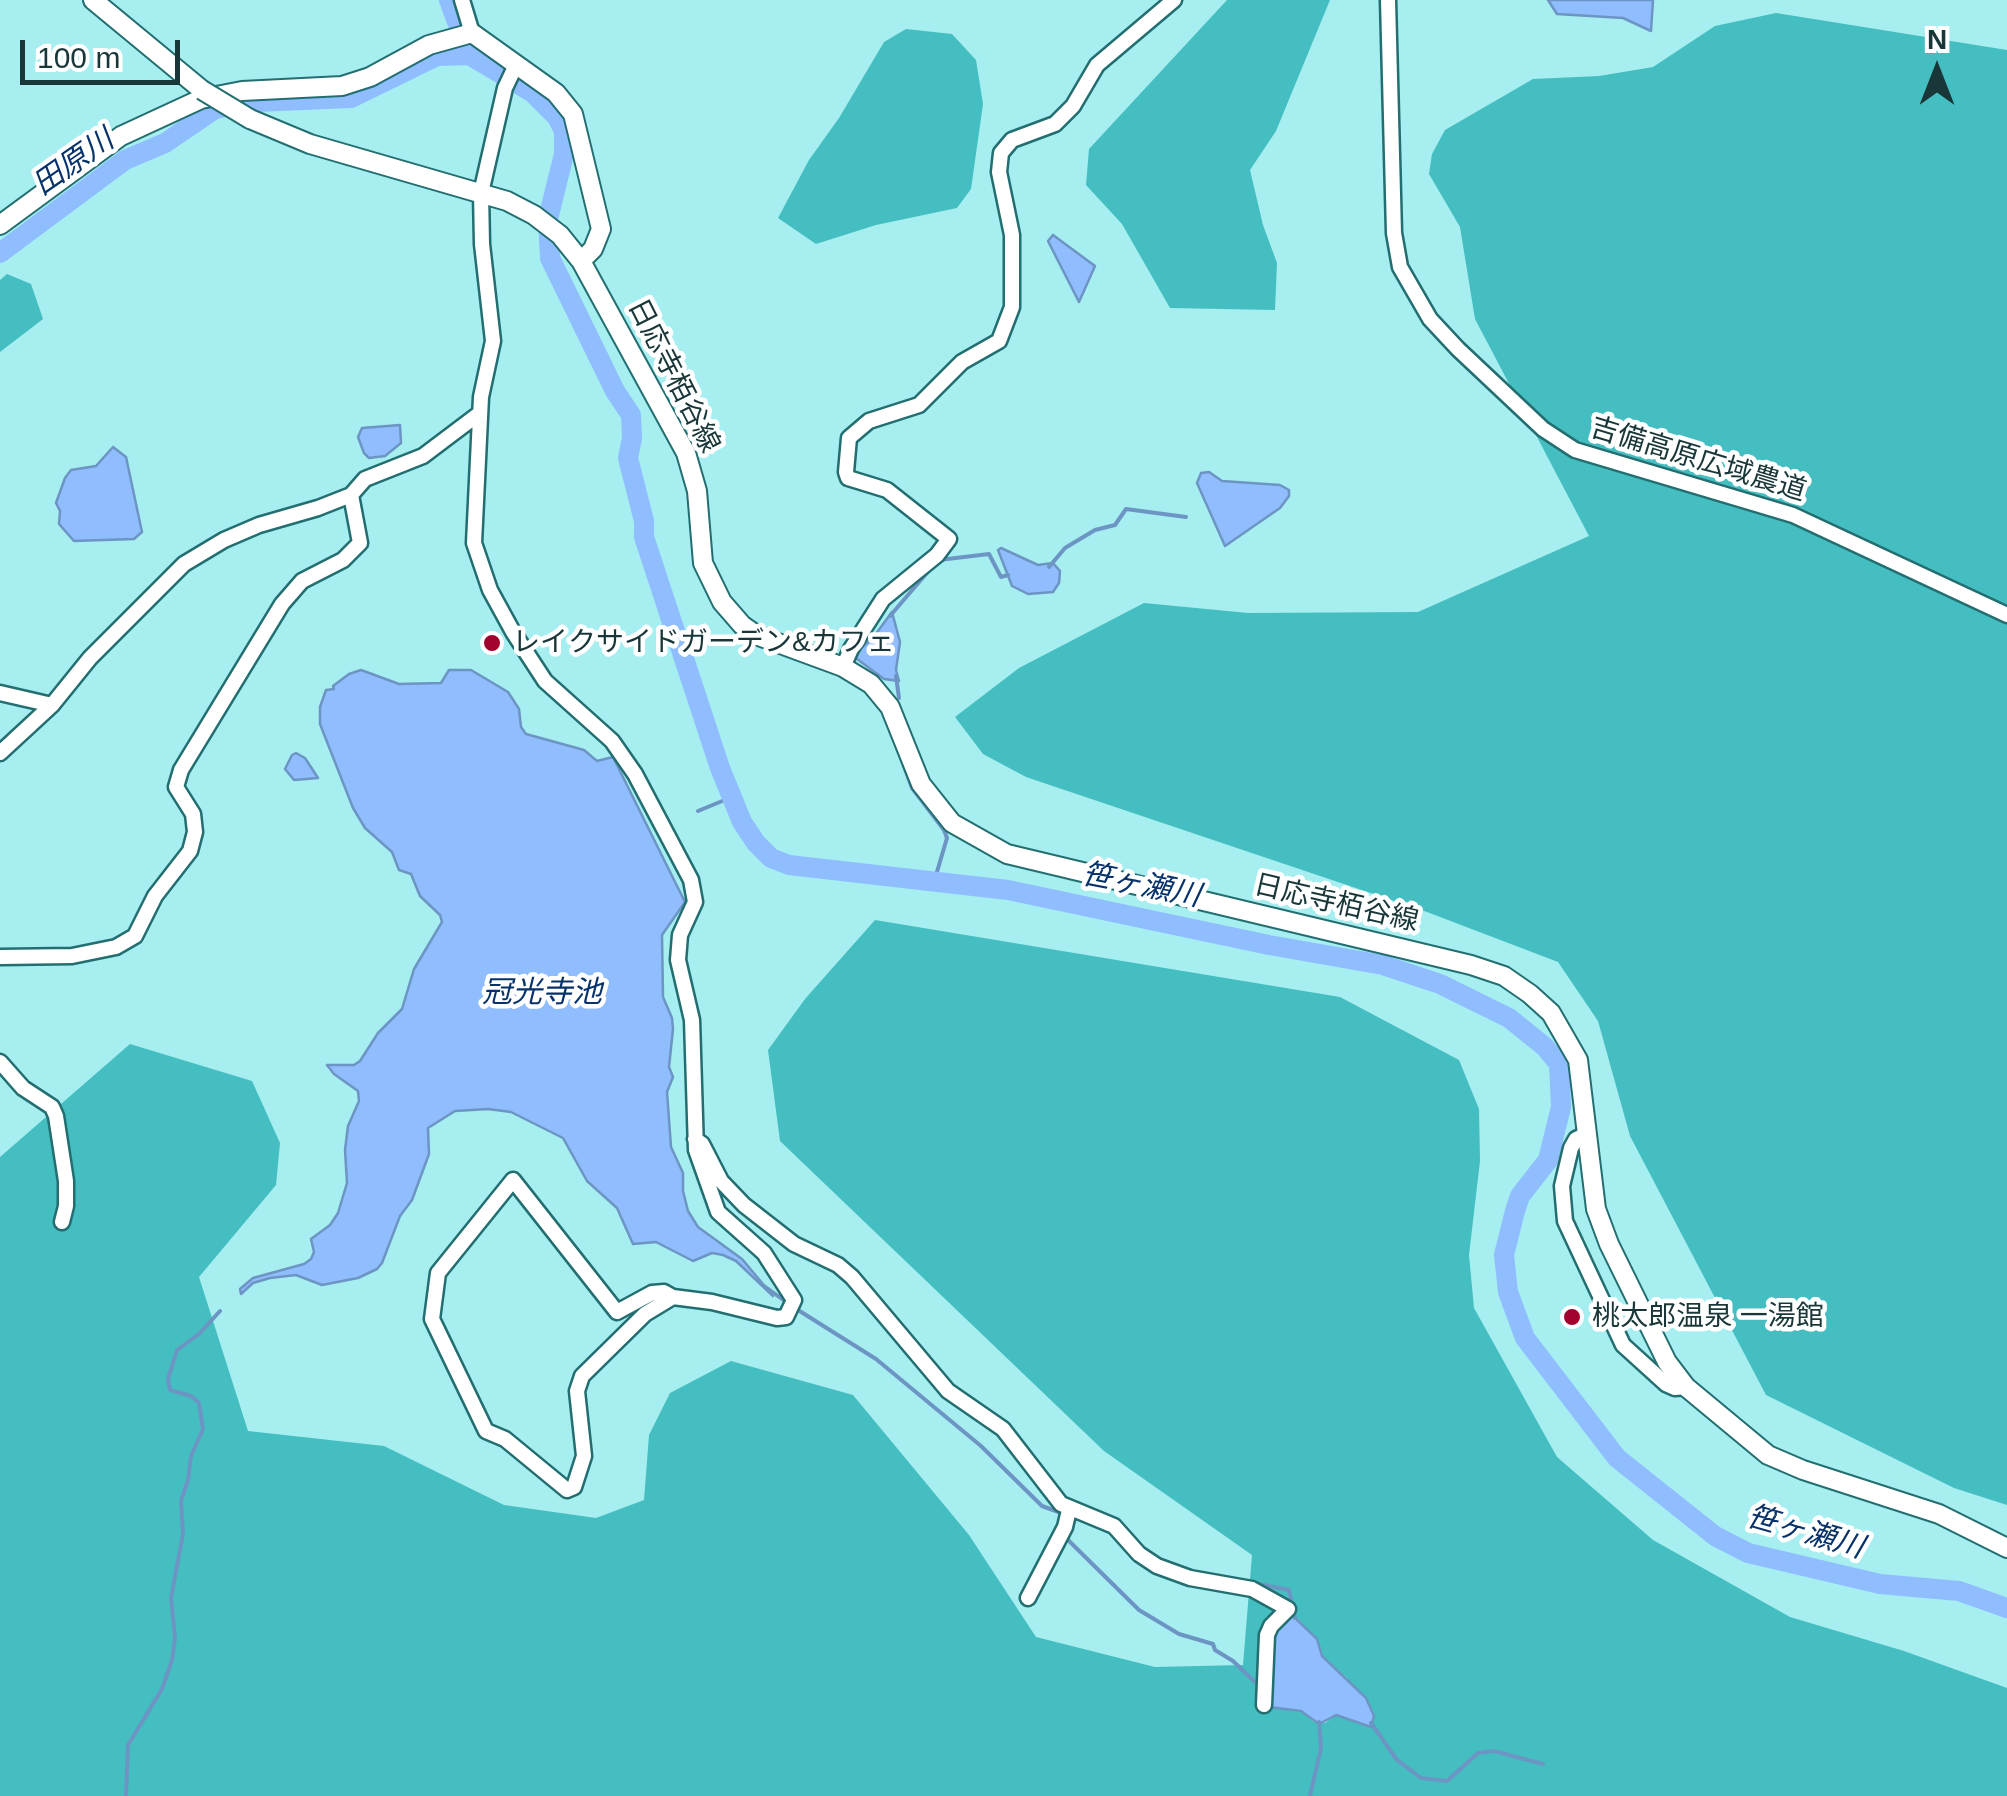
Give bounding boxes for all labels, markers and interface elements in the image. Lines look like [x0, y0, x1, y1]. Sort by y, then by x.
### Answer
scale bar [25, 20, 185, 82]
north arrow [1887, 20, 1987, 120]
text: N [1927, 24, 1947, 55]
text: 100 m [37, 41, 120, 74]
water label: 田原川 [27, 122, 121, 204]
street label: 日応寺栢谷線 [620, 294, 726, 458]
street label: 吉備高原広域農道 [1586, 411, 1810, 509]
place label: レイクサイドガーデン&カフェ [512, 626, 895, 660]
marker: レイクサイドガーデン&カフェ [481, 632, 503, 654]
water label: 笹ヶ瀬川 [1079, 857, 1203, 915]
street label: 日応寺栢谷線 [1250, 869, 1422, 939]
water label: 冠光寺池 [482, 976, 602, 1012]
place label: 桃太郎温泉 一湯館 [1592, 1300, 1824, 1334]
marker: 桃太郎温泉 一湯館 [1561, 1306, 1583, 1328]
water label: 笹ヶ瀬川 [1742, 1499, 1868, 1567]

